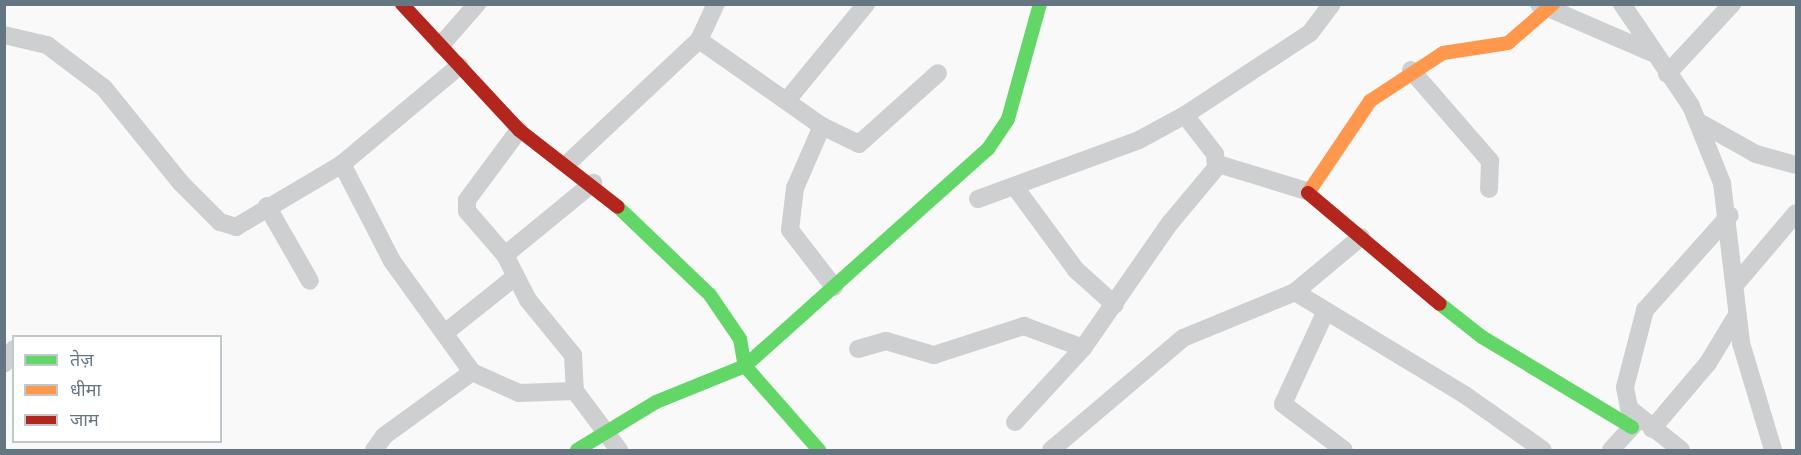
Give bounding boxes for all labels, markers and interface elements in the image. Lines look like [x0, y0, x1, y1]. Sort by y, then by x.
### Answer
legend [12, 335, 222, 443]
text: तेज़ [70, 347, 94, 372]
text: धीमा [70, 377, 101, 402]
text: जाम [70, 407, 99, 432]

